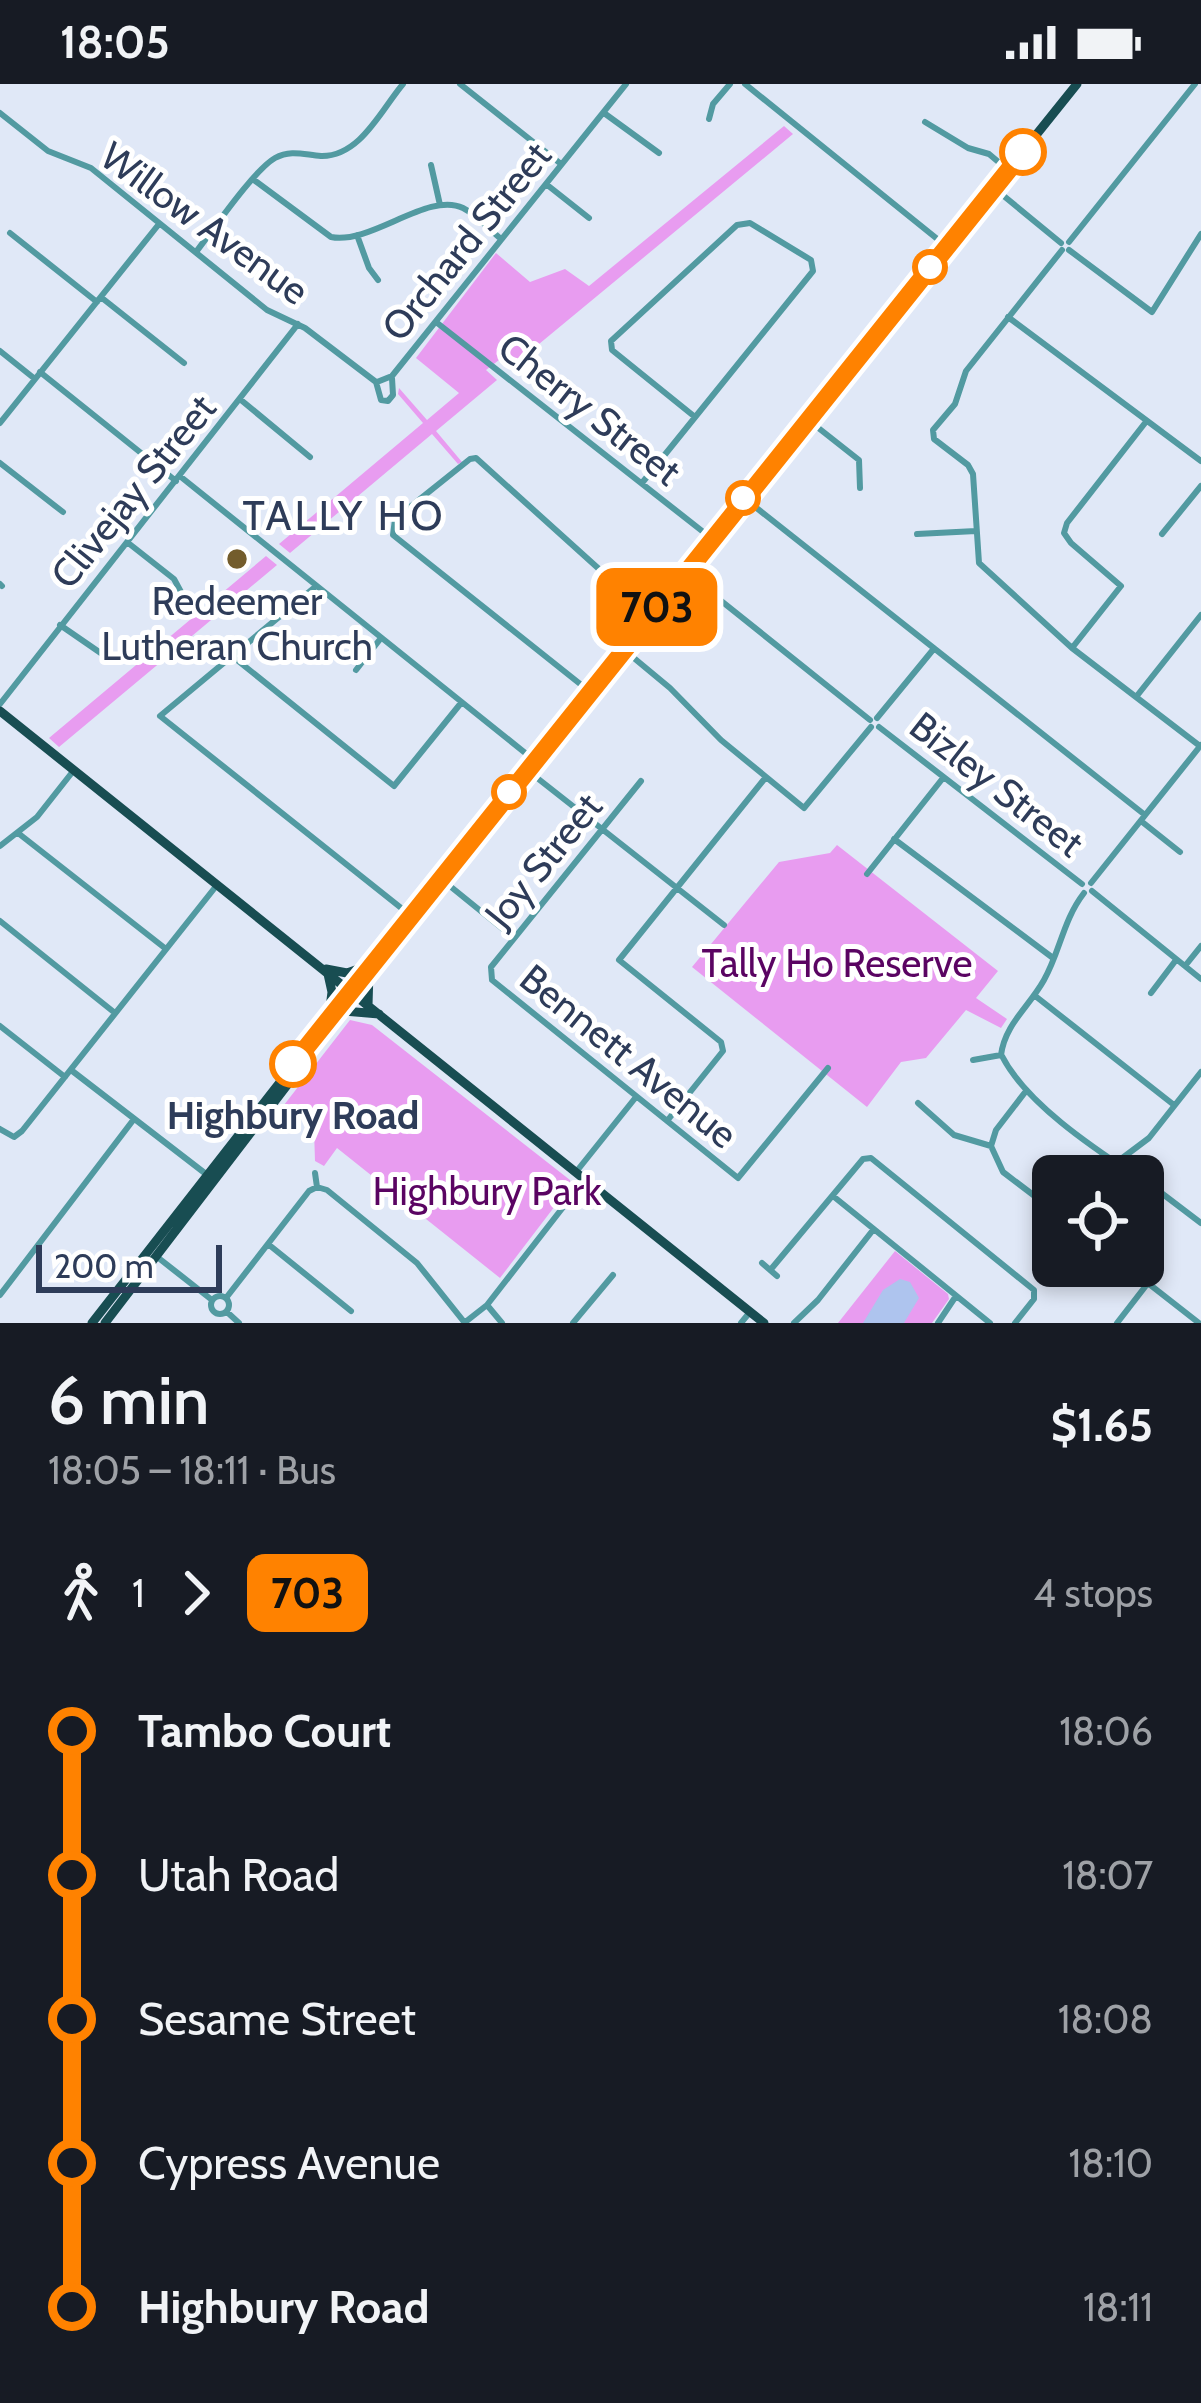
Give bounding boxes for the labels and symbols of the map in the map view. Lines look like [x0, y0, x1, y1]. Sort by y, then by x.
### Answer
unlabelled marker [1001, 130, 1045, 174]
street label: Willow Avenue [92, 132, 318, 314]
street label: Orchard Street [371, 132, 561, 350]
unlabelled marker [914, 251, 946, 283]
street label: Cherry Street [489, 323, 691, 495]
street label: Clivejay Street [40, 384, 226, 598]
unlabelled marker [727, 482, 759, 514]
district label: TALLY HO [242, 489, 446, 541]
marker: Redeemer Lutheran Church [224, 546, 250, 572]
line badge: 703 [588, 568, 726, 646]
place label: Redeemer Lutheran Church [101, 577, 373, 670]
street label: Bizley Street [901, 701, 1093, 867]
unlabelled marker [493, 776, 525, 808]
street label: Joy Street [474, 783, 612, 938]
park label: Tally Ho Reserve [702, 939, 972, 987]
street label: Bennett Avenue [511, 954, 747, 1158]
marker: Highbury Road [271, 1042, 315, 1086]
place label: Highbury Road [167, 1091, 419, 1139]
park label: Highbury Park [372, 1167, 602, 1215]
scale bar [36, 1239, 222, 1292]

